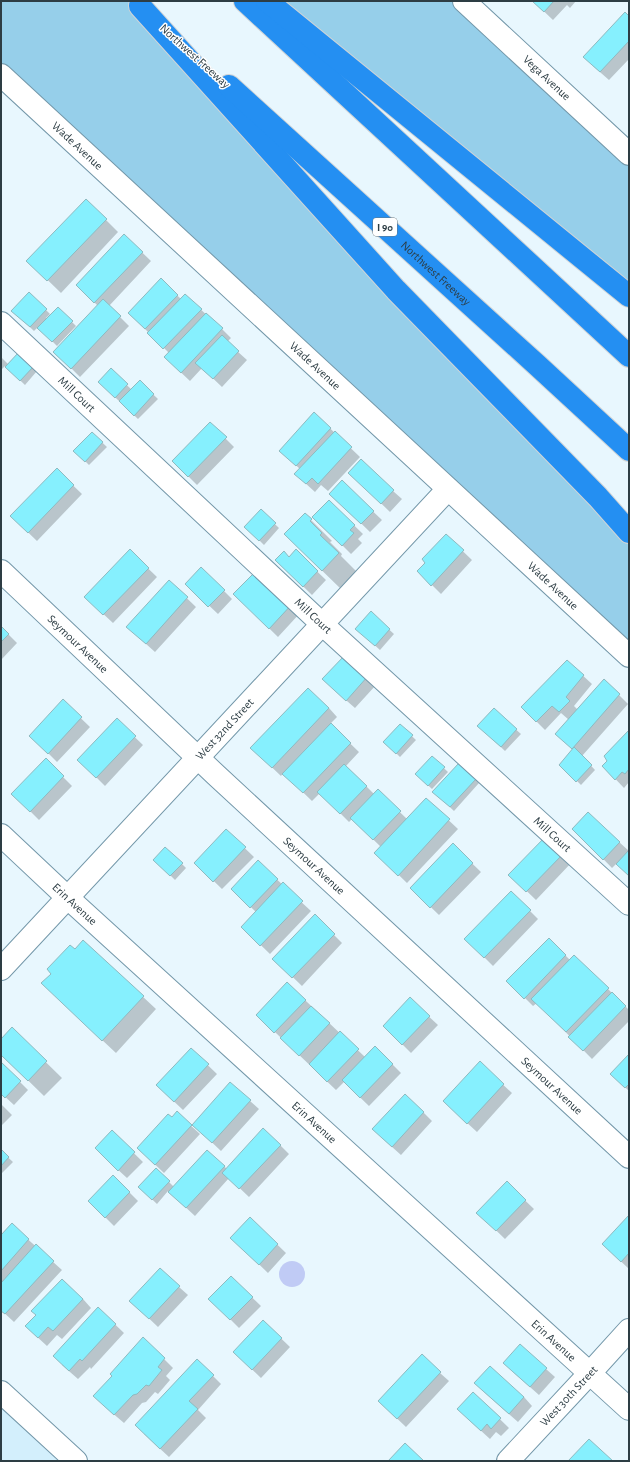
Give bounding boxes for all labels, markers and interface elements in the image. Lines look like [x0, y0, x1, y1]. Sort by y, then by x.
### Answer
street label: Northwest Freeway [157, 22, 232, 91]
street label: Vega Avenue [521, 53, 573, 103]
street label: Wade Avenue [50, 119, 105, 172]
road number: I 90 [373, 218, 397, 236]
street label: Northwest Freeway [399, 239, 473, 308]
street label: Wade Avenue [287, 339, 343, 392]
street label: Mill Court [56, 374, 98, 414]
street label: Wade Avenue [525, 559, 581, 612]
street label: Mill Court [292, 596, 334, 636]
street label: Seymour Avenue [45, 613, 111, 675]
street label: West 32nd Street [193, 696, 256, 762]
street label: Mill Court [531, 814, 574, 854]
street label: Seymour Avenue [281, 835, 347, 897]
street label: Erin Avenue [50, 881, 99, 927]
street label: Seymour Avenue [519, 1055, 585, 1117]
street label: Erin Avenue [290, 1099, 339, 1145]
street label: Erin Avenue [529, 1317, 578, 1364]
street label: West 30th Street [538, 1363, 600, 1428]

